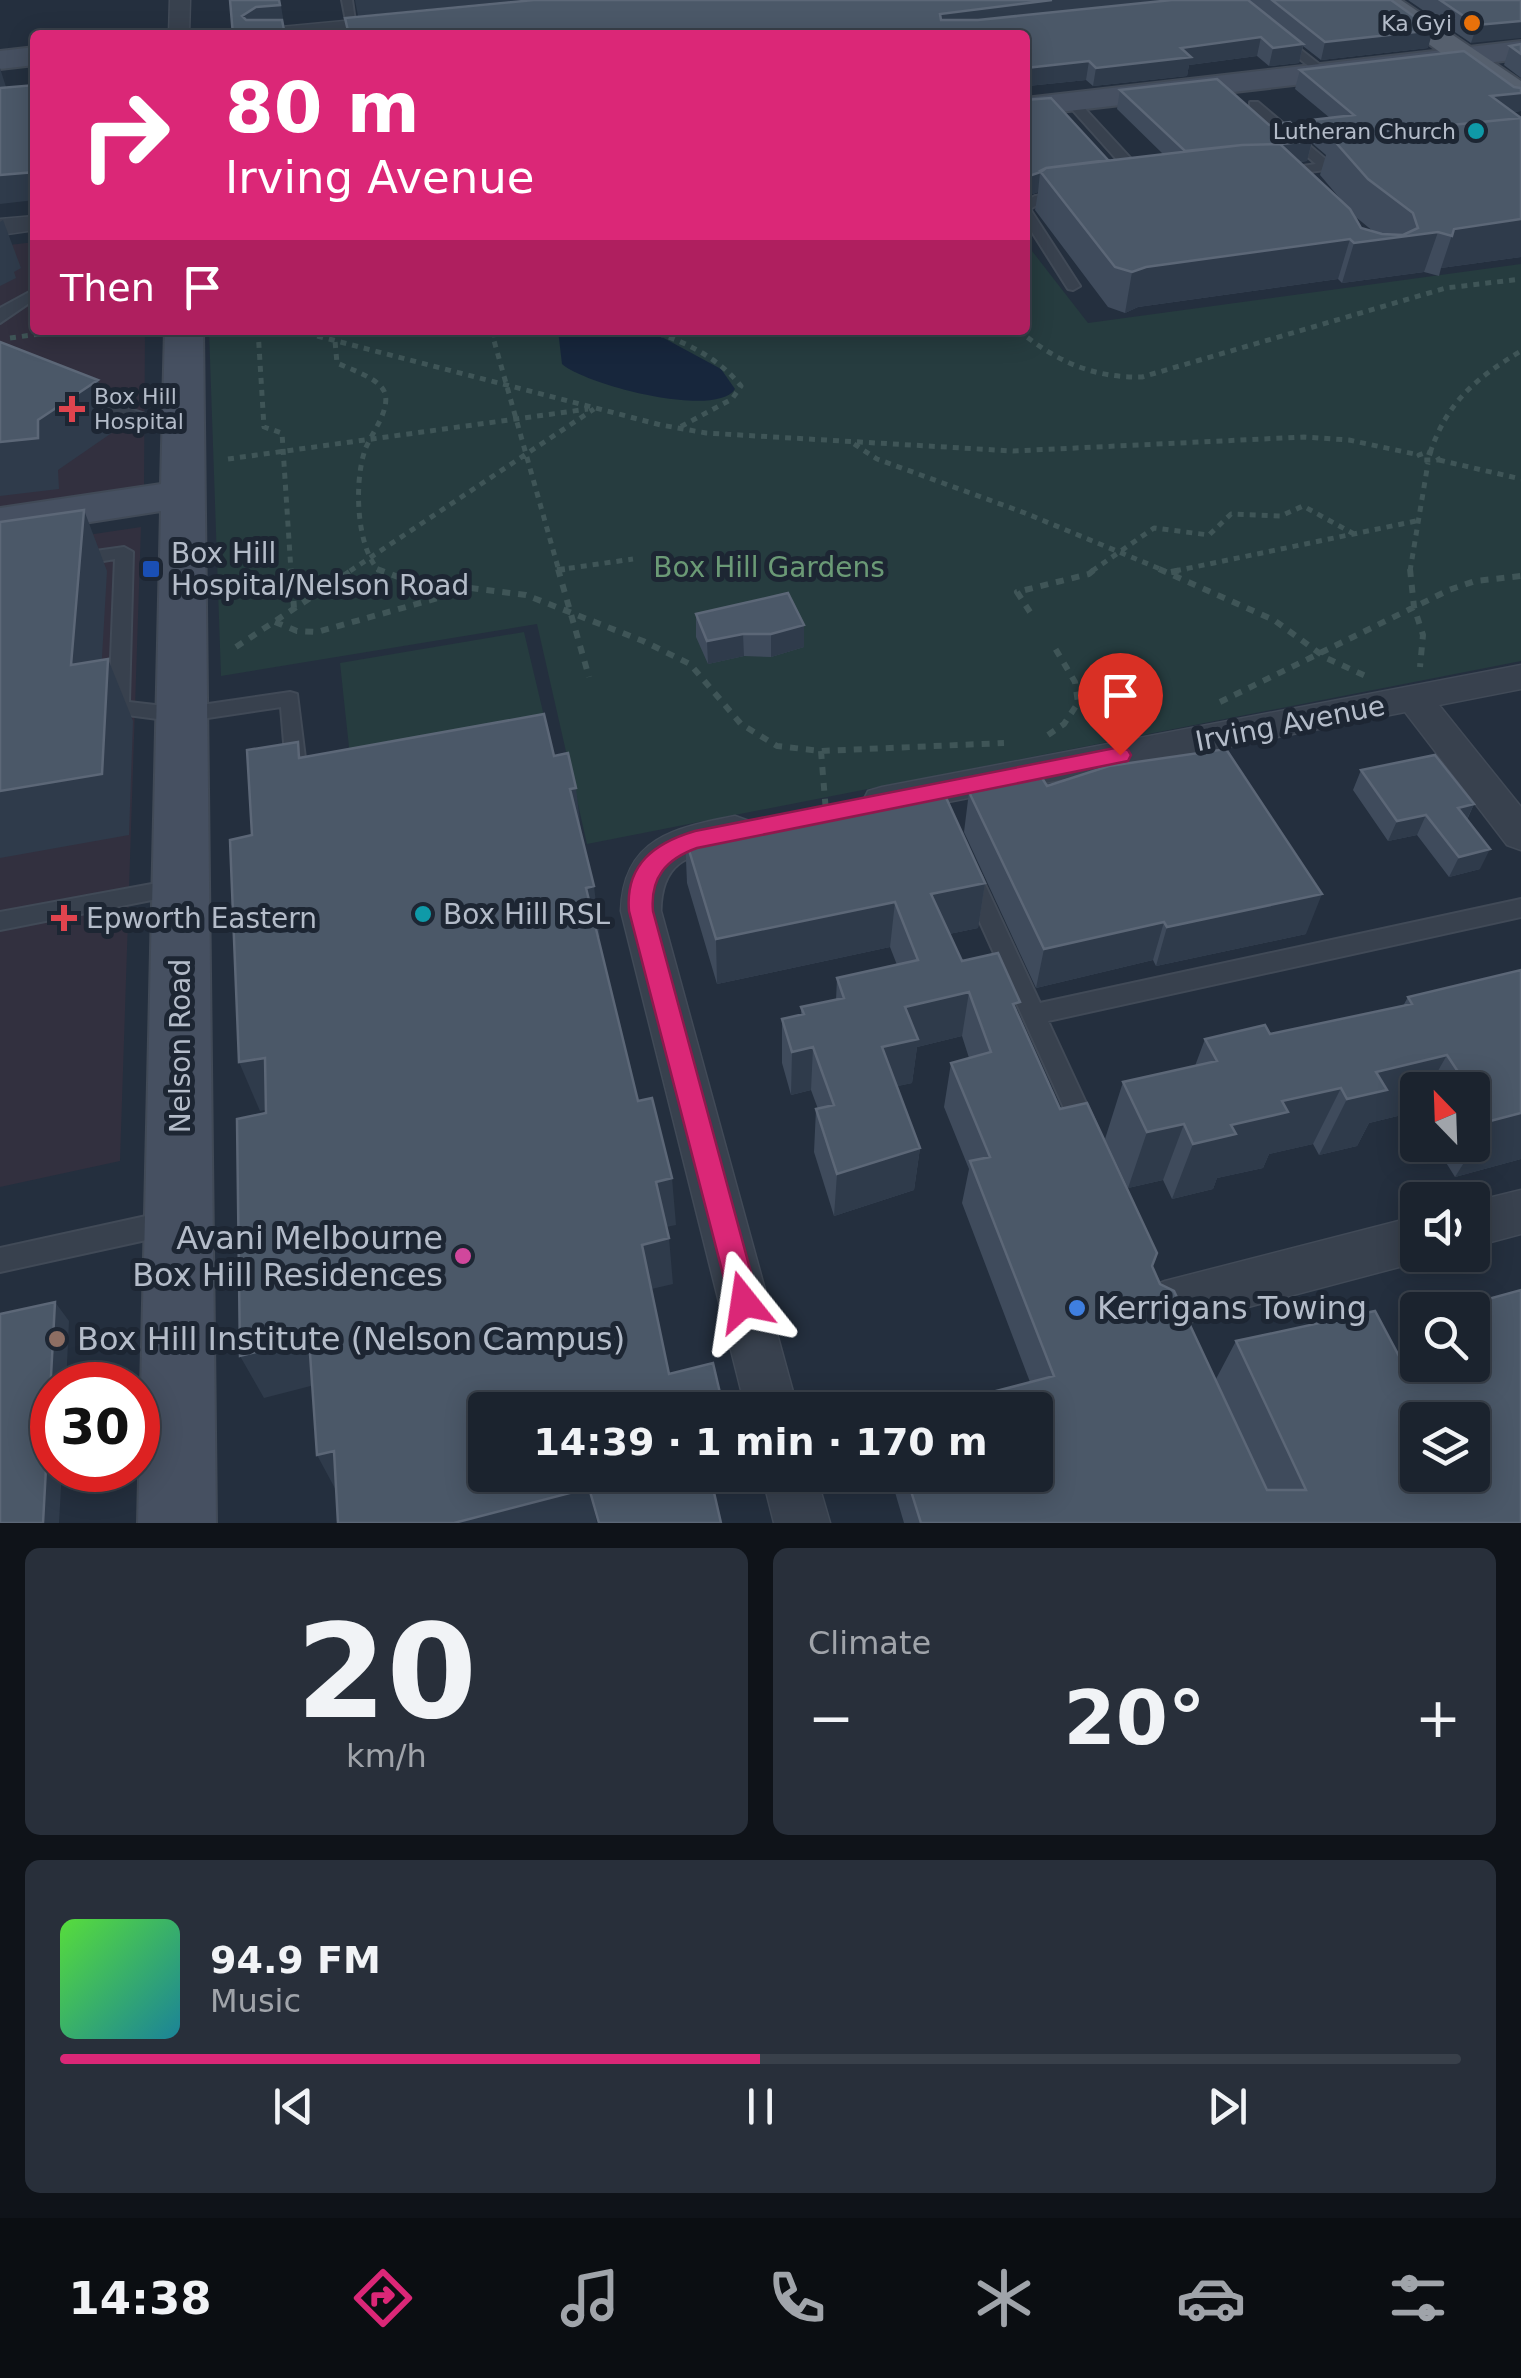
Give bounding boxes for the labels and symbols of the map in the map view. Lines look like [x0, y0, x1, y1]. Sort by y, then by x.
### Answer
place label: Ka Gyi [1381, 11, 1452, 36]
marker: Ka Gyi [1461, 12, 1483, 34]
place label: Lutheran Church [1273, 119, 1456, 144]
marker: Lutheran Church [1465, 120, 1487, 142]
place label: Box Hill Hospital [94, 384, 184, 434]
marker: Box Hill Hospital [59, 396, 85, 422]
place label: Box Hill Hospital/Nelson Road [171, 537, 469, 602]
park label: Box Hill Gardens [653, 551, 885, 584]
marker: Box Hill Hospital/Nelson Road [140, 558, 162, 580]
pin [1078, 653, 1163, 756]
street label: Irving Avenue [1192, 689, 1388, 758]
place label: Box Hill RSL [443, 898, 610, 931]
place label: Epworth Eastern [86, 902, 317, 935]
marker: Box Hill RSL [412, 903, 434, 925]
marker: Epworth Eastern [51, 905, 77, 931]
street label: Nelson Road [164, 959, 197, 1133]
north arrow [1400, 1072, 1490, 1162]
place label: Avani Melbourne Box Hill Residences [132, 1219, 443, 1294]
marker: Avani Melbourne Box Hill Residences [452, 1245, 474, 1267]
position arrow [692, 1250, 796, 1354]
place label: Kerrigans Towing [1097, 1289, 1367, 1327]
marker: Kerrigans Towing [1066, 1297, 1088, 1319]
place label: Box Hill Institute (Nelson Campus) [77, 1320, 625, 1358]
marker: Box Hill Institute (Nelson Campus) [46, 1328, 68, 1350]
speed limit sign: 30 [30, 1362, 160, 1492]

